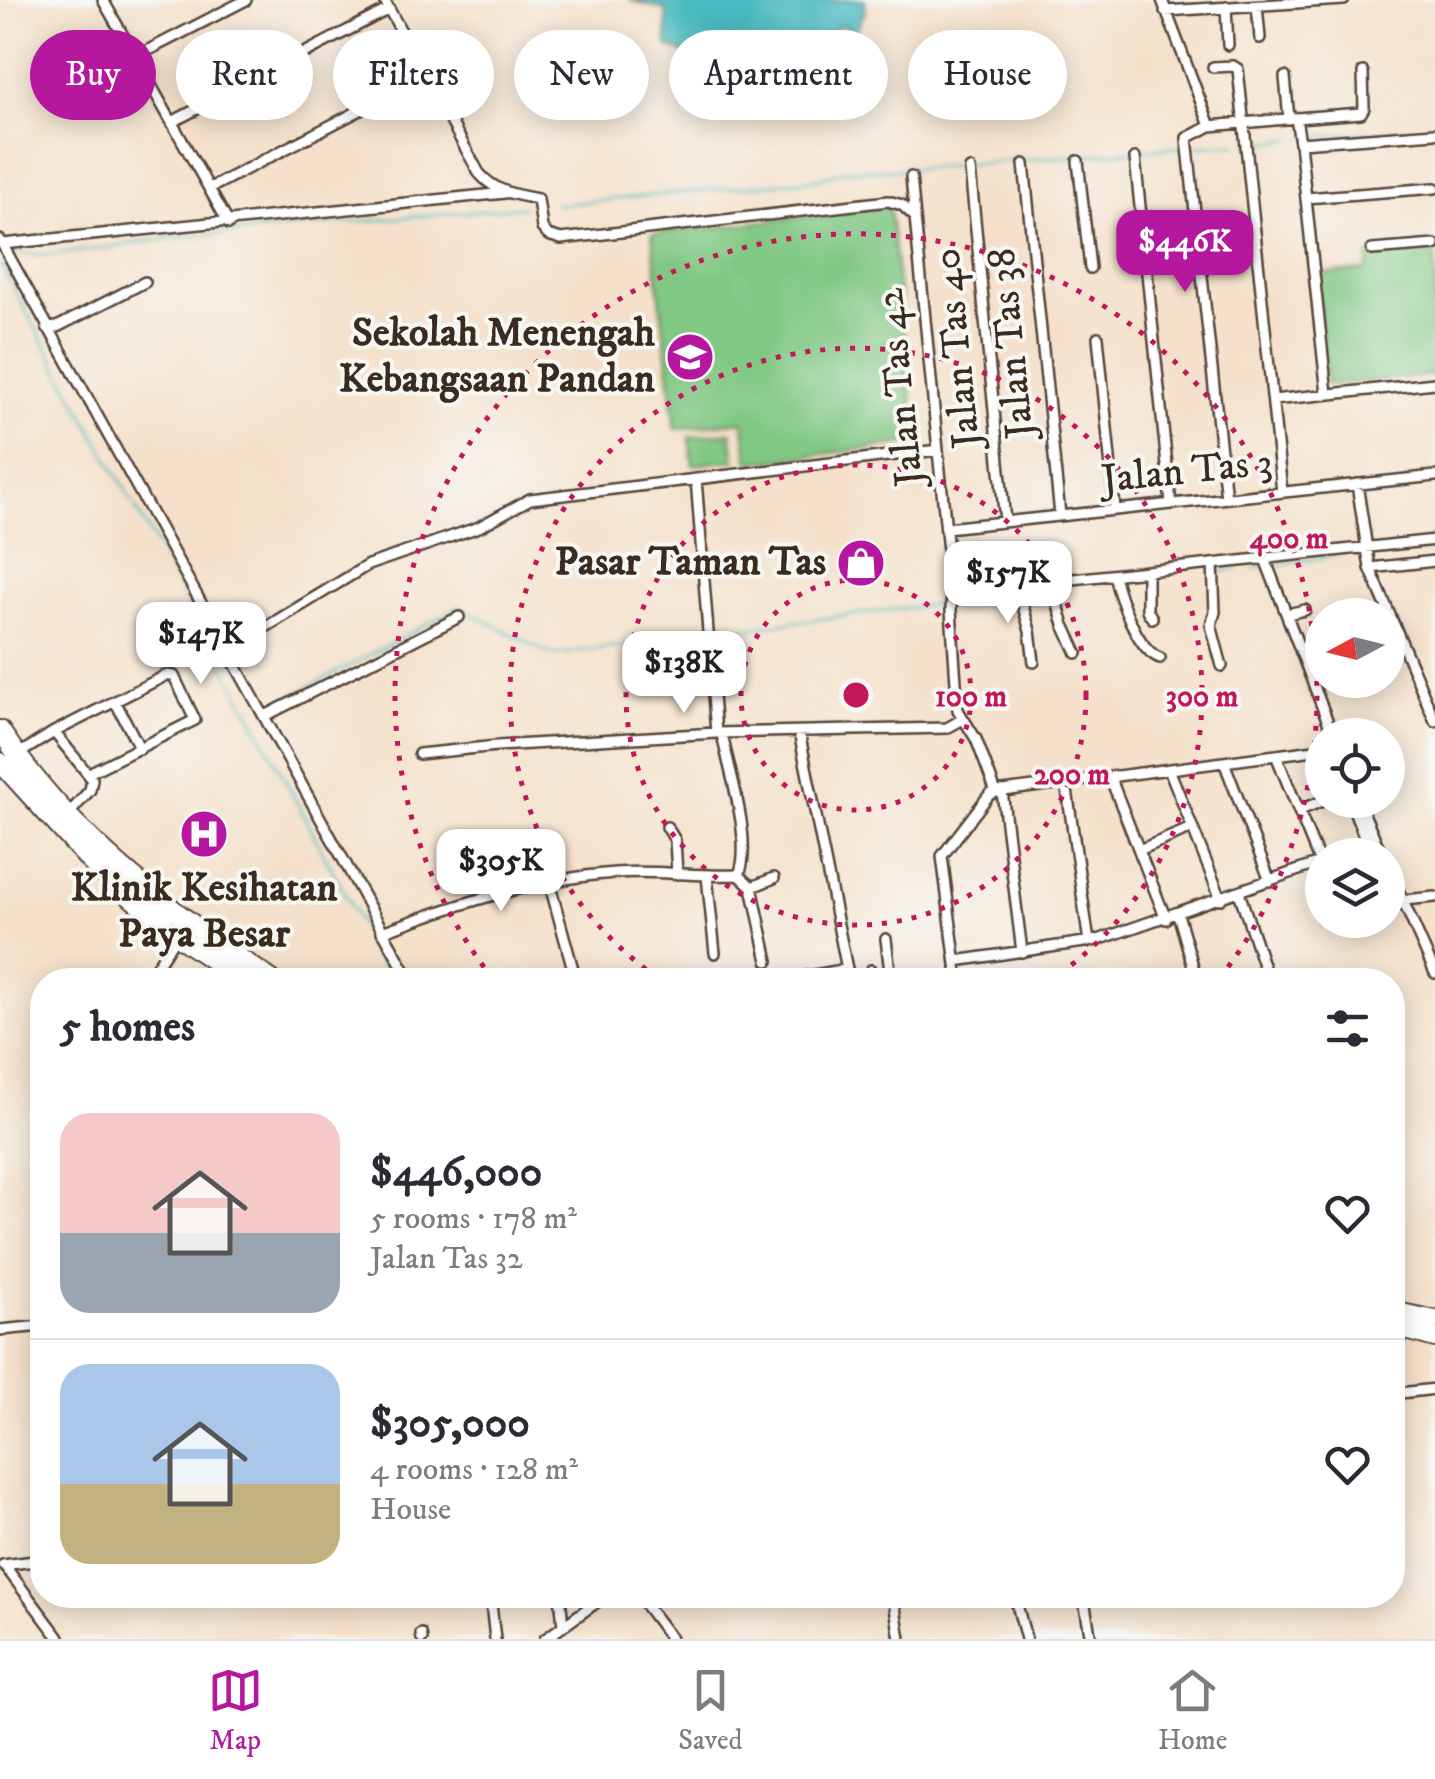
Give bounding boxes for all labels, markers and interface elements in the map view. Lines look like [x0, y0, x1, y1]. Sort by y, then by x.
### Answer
chip: Buy [30, 30, 156, 120]
chip: Rent [176, 30, 313, 120]
chip: Filters [333, 30, 494, 120]
chip: New [514, 30, 649, 120]
chip: Apartment [669, 30, 888, 120]
chip: House [908, 30, 1067, 120]
pin: $446K [1115, 210, 1255, 295]
text: $446K [1138, 222, 1232, 262]
street label: Jalan Tas 38 [977, 245, 1047, 445]
street label: Jalan Tas 40 [923, 246, 994, 454]
street label: Jalan Tas 42 [866, 285, 937, 493]
place label: Sekolah Menengah Kebangsaan Pandan [339, 309, 656, 405]
school or university icon: Sekolah Menengah Kebangsaan Pandan [664, 331, 716, 383]
street label: Jalan Tas 3 [1095, 438, 1275, 506]
text: 400 m [1250, 521, 1329, 558]
shop icon: Pasar Taman Tas [835, 537, 887, 589]
place label: Pasar Taman Tas [555, 538, 826, 588]
pin: $157K [938, 541, 1078, 626]
text: $157K [966, 553, 1050, 593]
north arrow [1305, 598, 1405, 698]
map controls [1305, 598, 1405, 938]
pin: $147K [131, 602, 271, 687]
text: $147K [158, 614, 244, 654]
pin: $138K [614, 631, 754, 716]
text: $138K [644, 643, 724, 683]
centre of rings [838, 677, 874, 713]
text: 100 m [935, 679, 1008, 716]
text: 300 m [1166, 679, 1239, 716]
button: locate [1305, 718, 1405, 818]
text: 200 m [1034, 757, 1110, 794]
hospital icon: Klinik Kesihatan Paya Besar [178, 808, 230, 860]
pin: $305K [431, 829, 571, 914]
button: layers [1305, 838, 1405, 938]
text: $305K [459, 841, 544, 881]
place label: Klinik Kesihatan Paya Besar [71, 864, 337, 960]
icon: filters [1320, 1001, 1375, 1056]
text: 5 homes [60, 1002, 195, 1054]
text: $446,000 [370, 1147, 542, 1199]
icon: home [140, 1153, 260, 1273]
icon: heart [1320, 1186, 1375, 1241]
text: 5 rooms · 178 m² [370, 1199, 577, 1239]
text: Jalan Tas 32 [370, 1239, 523, 1279]
text: $305,000 [370, 1398, 530, 1450]
icon: home [140, 1404, 260, 1524]
icon: heart [1320, 1437, 1375, 1492]
text: 4 rooms · 128 m² [370, 1450, 578, 1490]
text: House [370, 1490, 451, 1530]
tab: Map [208, 1663, 263, 1758]
tab: Saved [678, 1663, 743, 1758]
tab: Home [1158, 1663, 1227, 1758]

